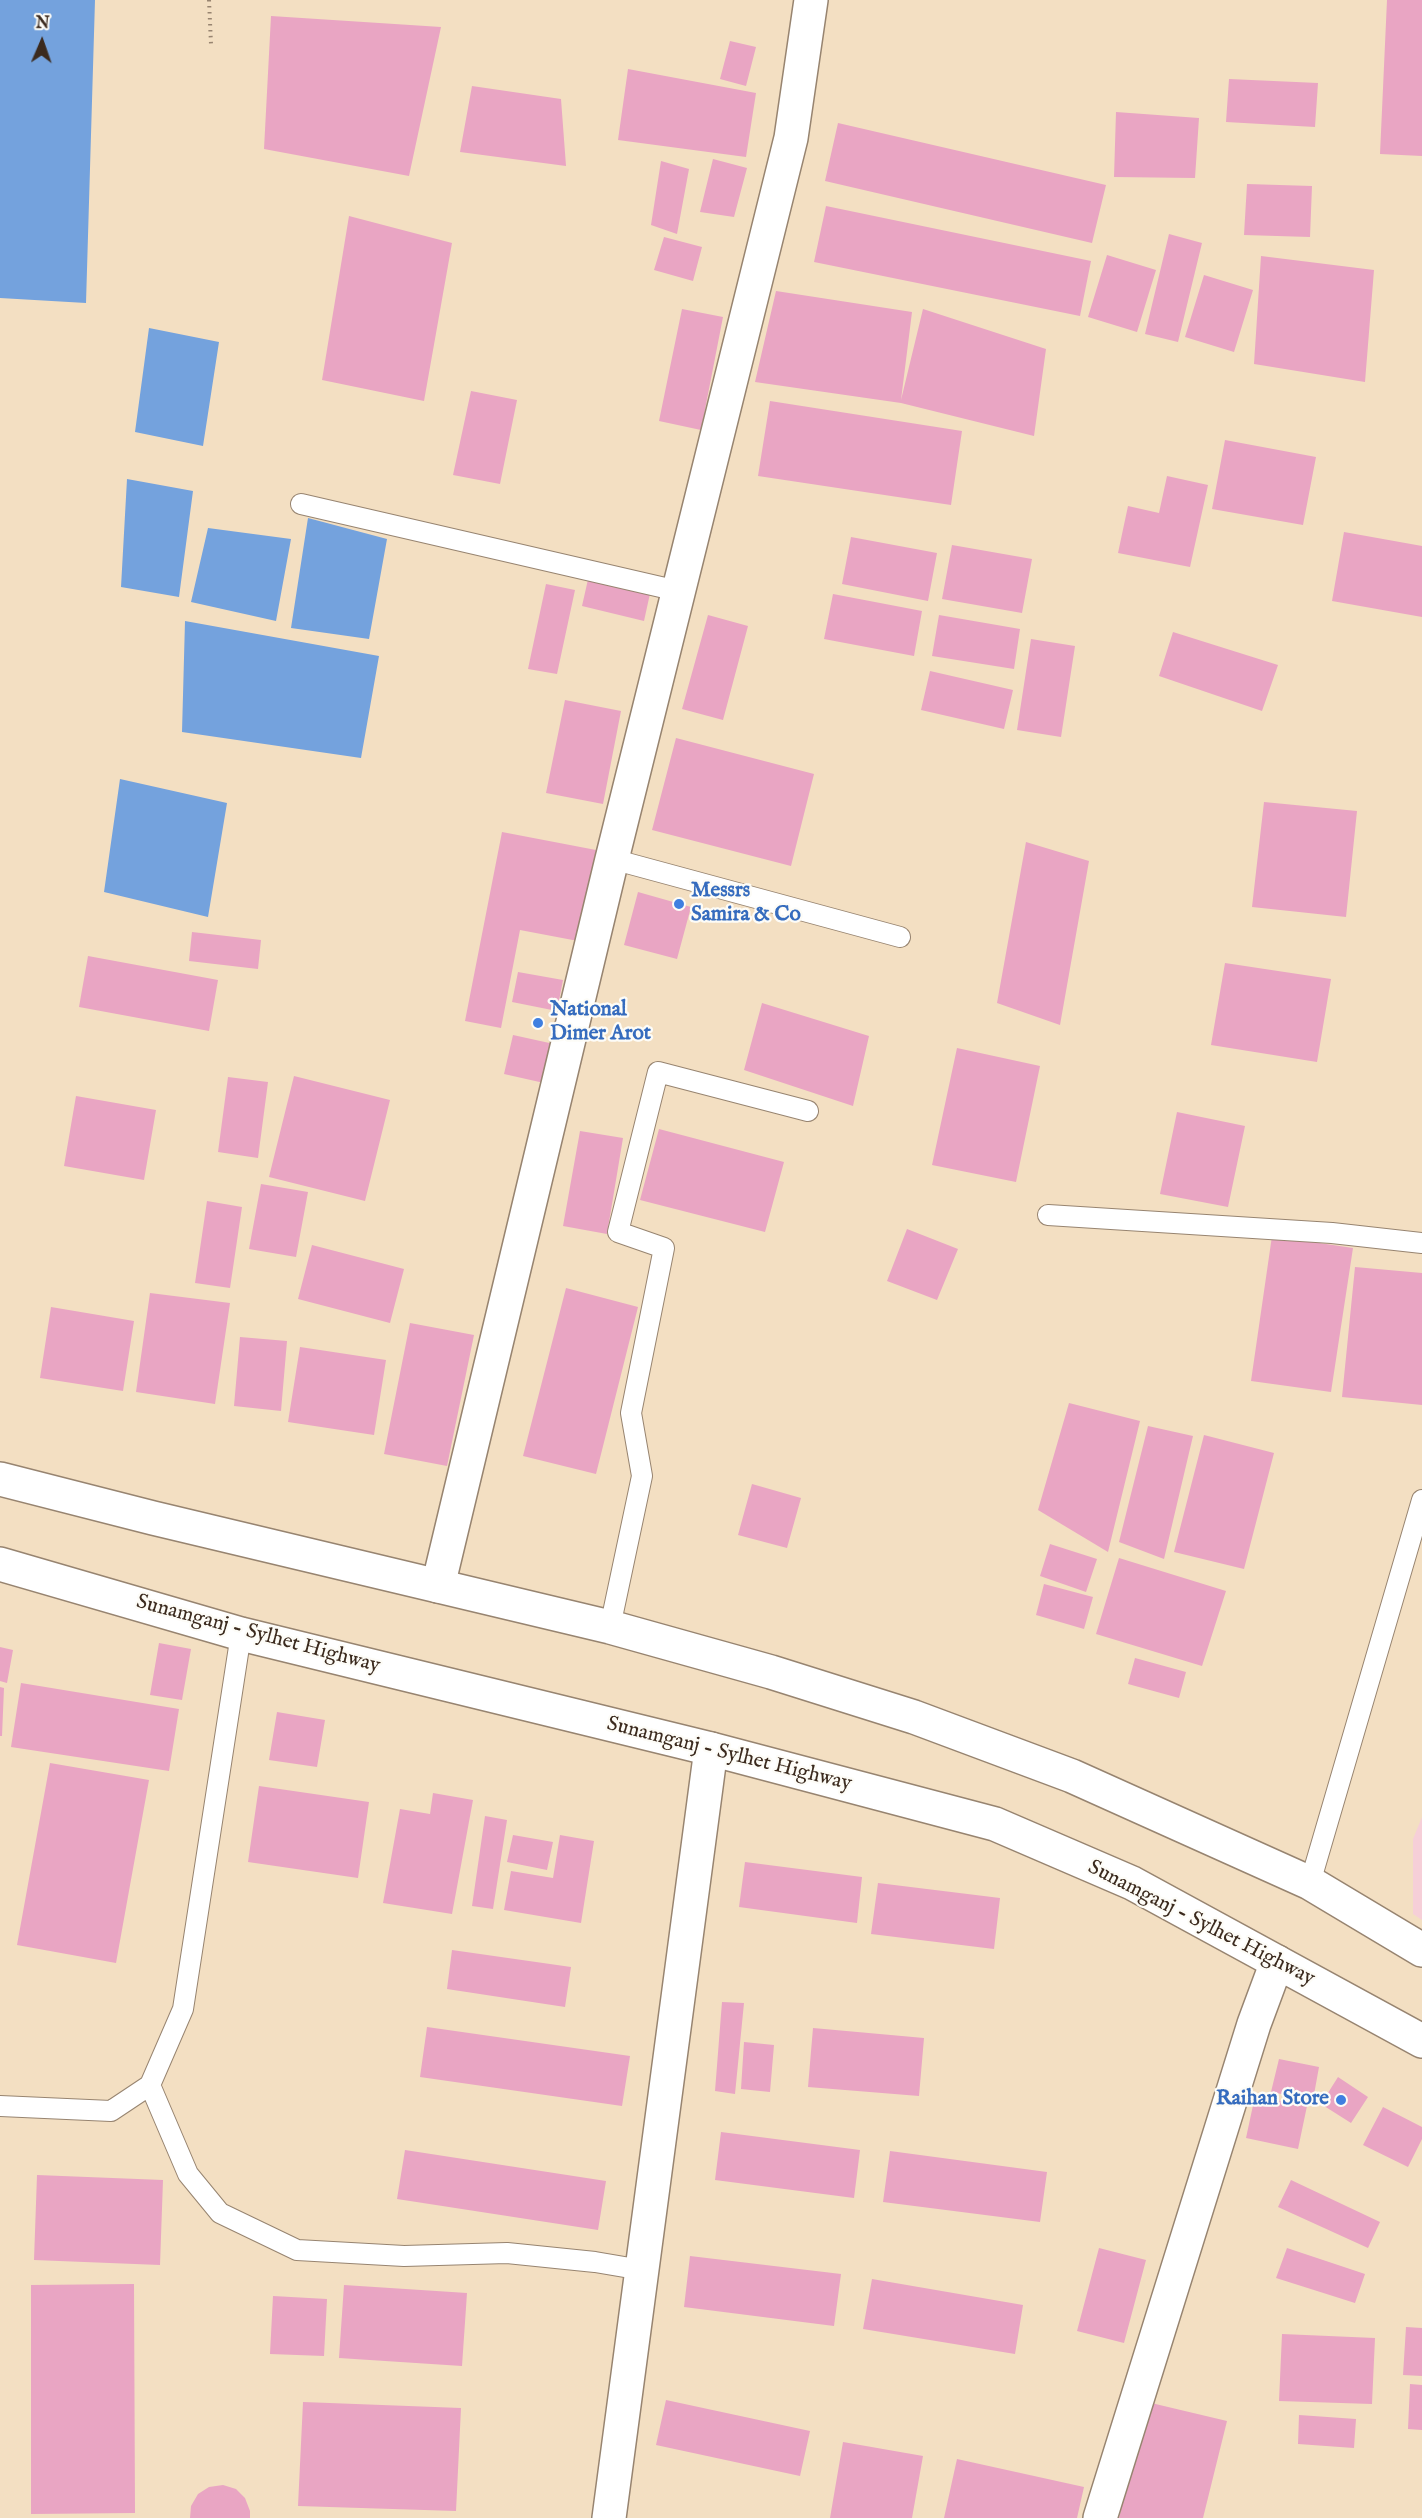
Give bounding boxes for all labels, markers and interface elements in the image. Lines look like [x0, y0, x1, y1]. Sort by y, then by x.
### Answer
north arrow [12, 12, 72, 72]
text: N [35, 14, 50, 34]
place label: Messrs Samira & Co [691, 879, 801, 929]
marker: Messrs Samira & Co [672, 897, 686, 911]
place label: National Dimer Arot [550, 998, 651, 1048]
marker: National Dimer Arot [531, 1016, 545, 1030]
street label: Sunamganj - Sylhet Highway [133, 1590, 383, 1680]
street label: Sunamganj - Sylhet Highway [604, 1712, 854, 1798]
street label: Sunamganj - Sylhet Highway [1083, 1856, 1319, 1992]
place label: Raihan Store [1216, 2087, 1329, 2113]
marker: Raihan Store [1334, 2093, 1348, 2107]

